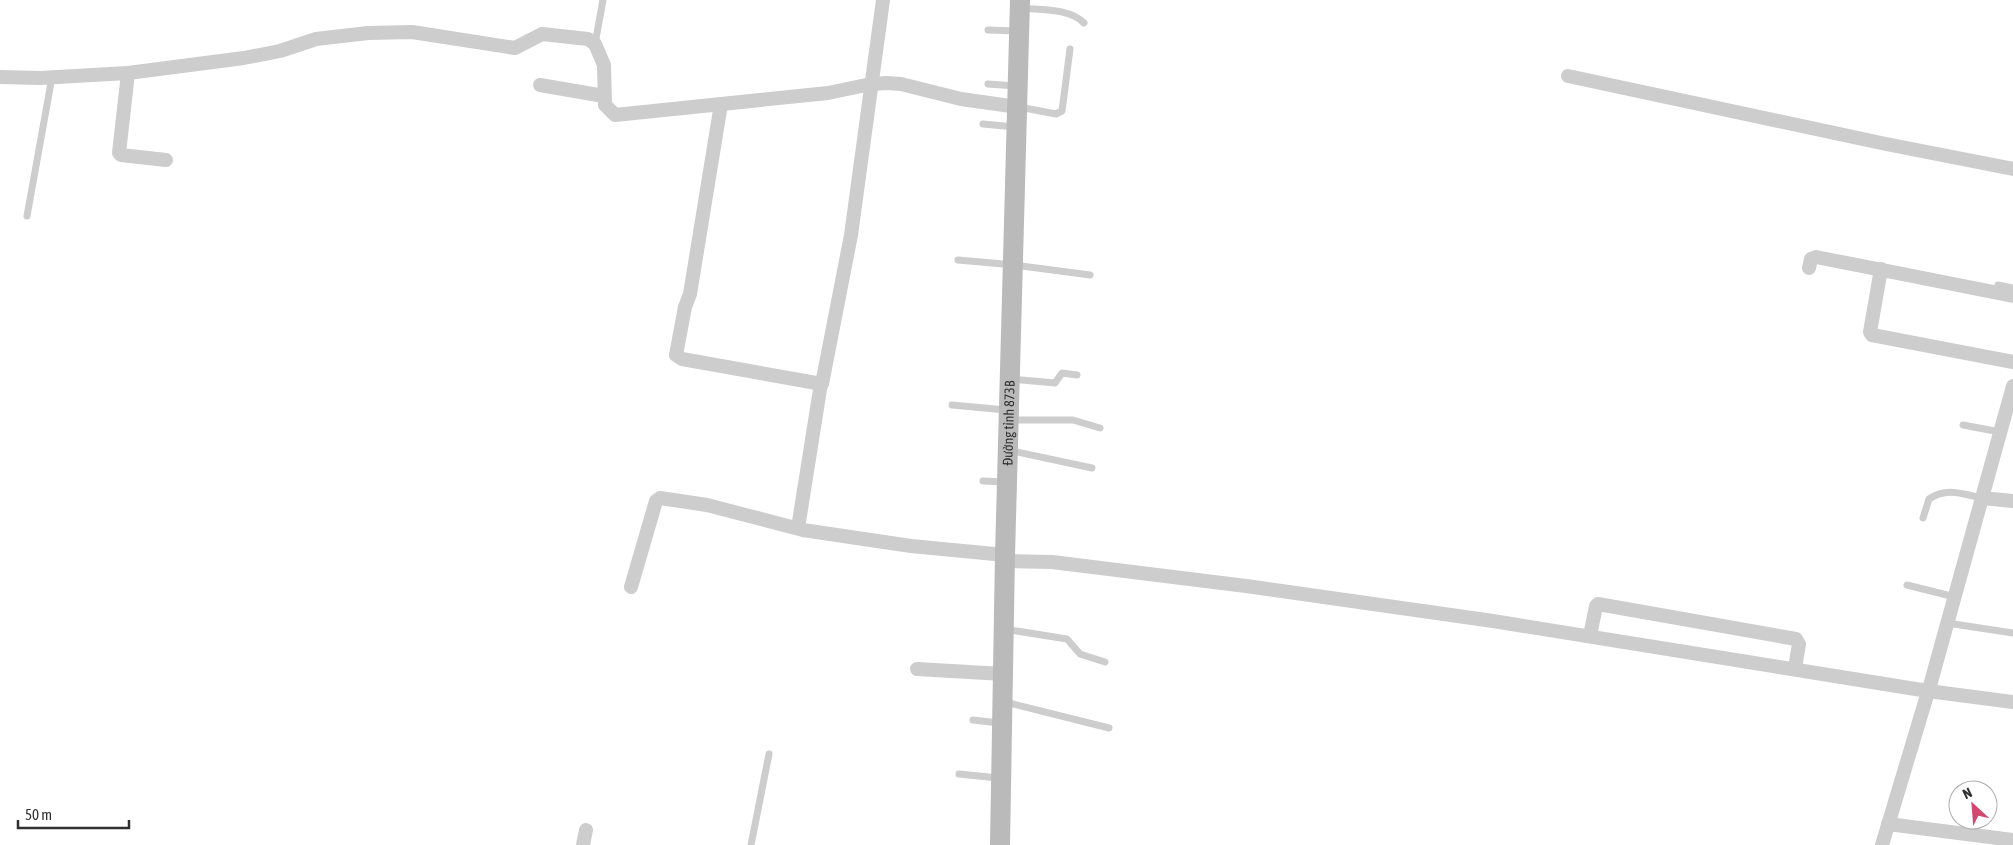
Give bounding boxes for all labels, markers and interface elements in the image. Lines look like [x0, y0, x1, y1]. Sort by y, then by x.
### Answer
street label: Đường tỉnh 873B [999, 380, 1018, 466]
north arrow [1948, 780, 1998, 830]
text: N [1960, 784, 1975, 802]
scale bar [18, 798, 129, 830]
text: 50 m [25, 806, 52, 823]

